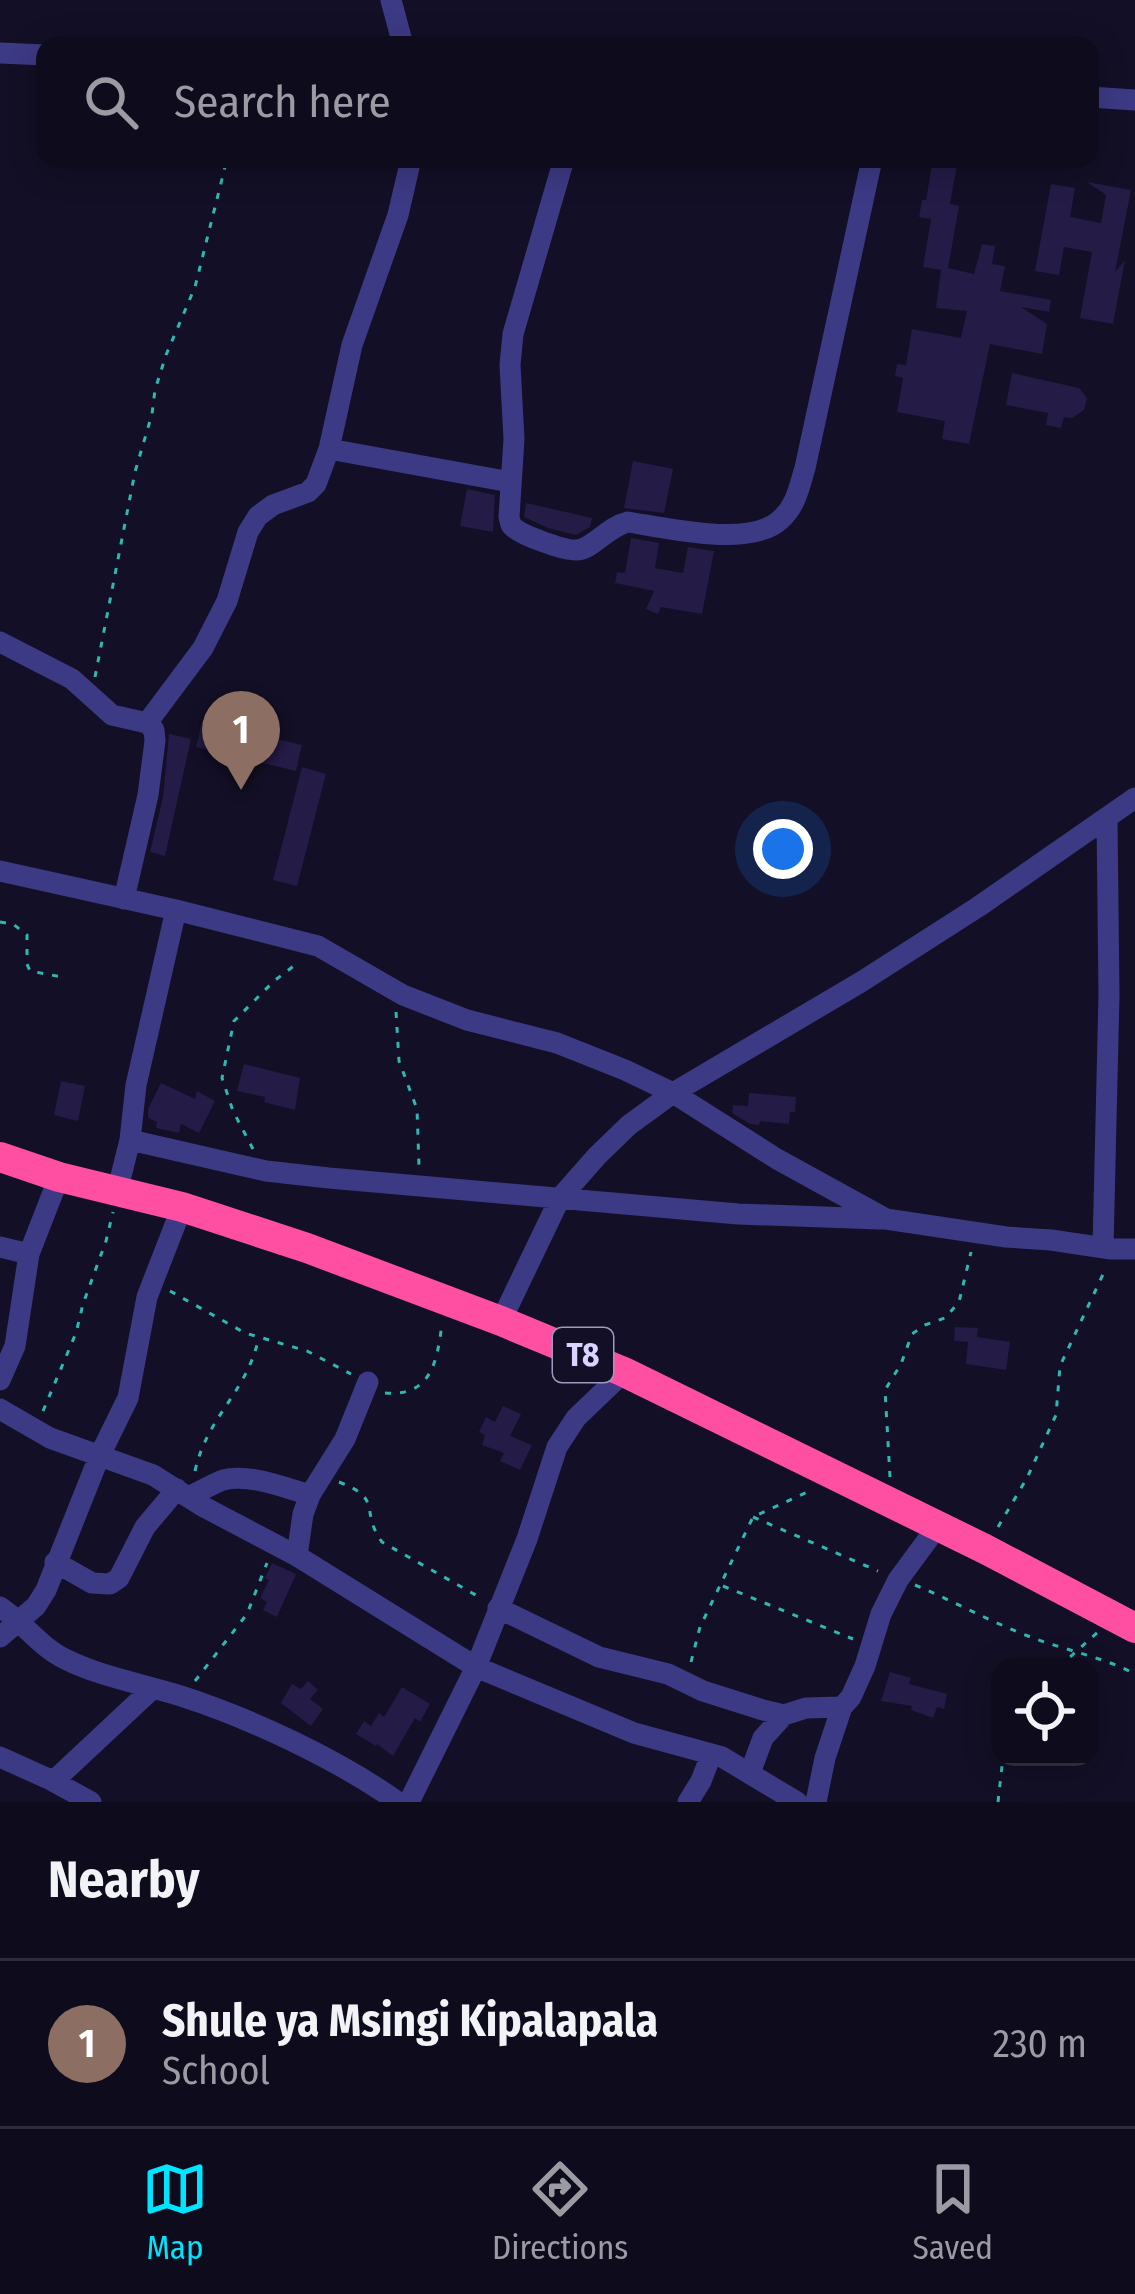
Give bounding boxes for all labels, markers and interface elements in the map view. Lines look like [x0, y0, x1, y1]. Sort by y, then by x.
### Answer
search box [36, 36, 1099, 168]
icon: search [78, 69, 144, 135]
text: Search here [174, 75, 391, 129]
pin: 1 [202, 691, 280, 790]
your location [753, 819, 813, 879]
road number: T8 [553, 1328, 613, 1382]
map controls [991, 1658, 1099, 1766]
button: locate [991, 1658, 1099, 1766]
text: Nearby [48, 1849, 200, 1911]
text: Shule ya Msingi Kipalapala [162, 1994, 658, 2048]
text: 1 [79, 2021, 95, 2067]
text: 230 m [993, 2021, 1087, 2067]
text: School [162, 2048, 270, 2094]
tab: Map [142, 2156, 208, 2268]
tab: Directions [492, 2156, 628, 2268]
tab: Saved [912, 2156, 993, 2268]

